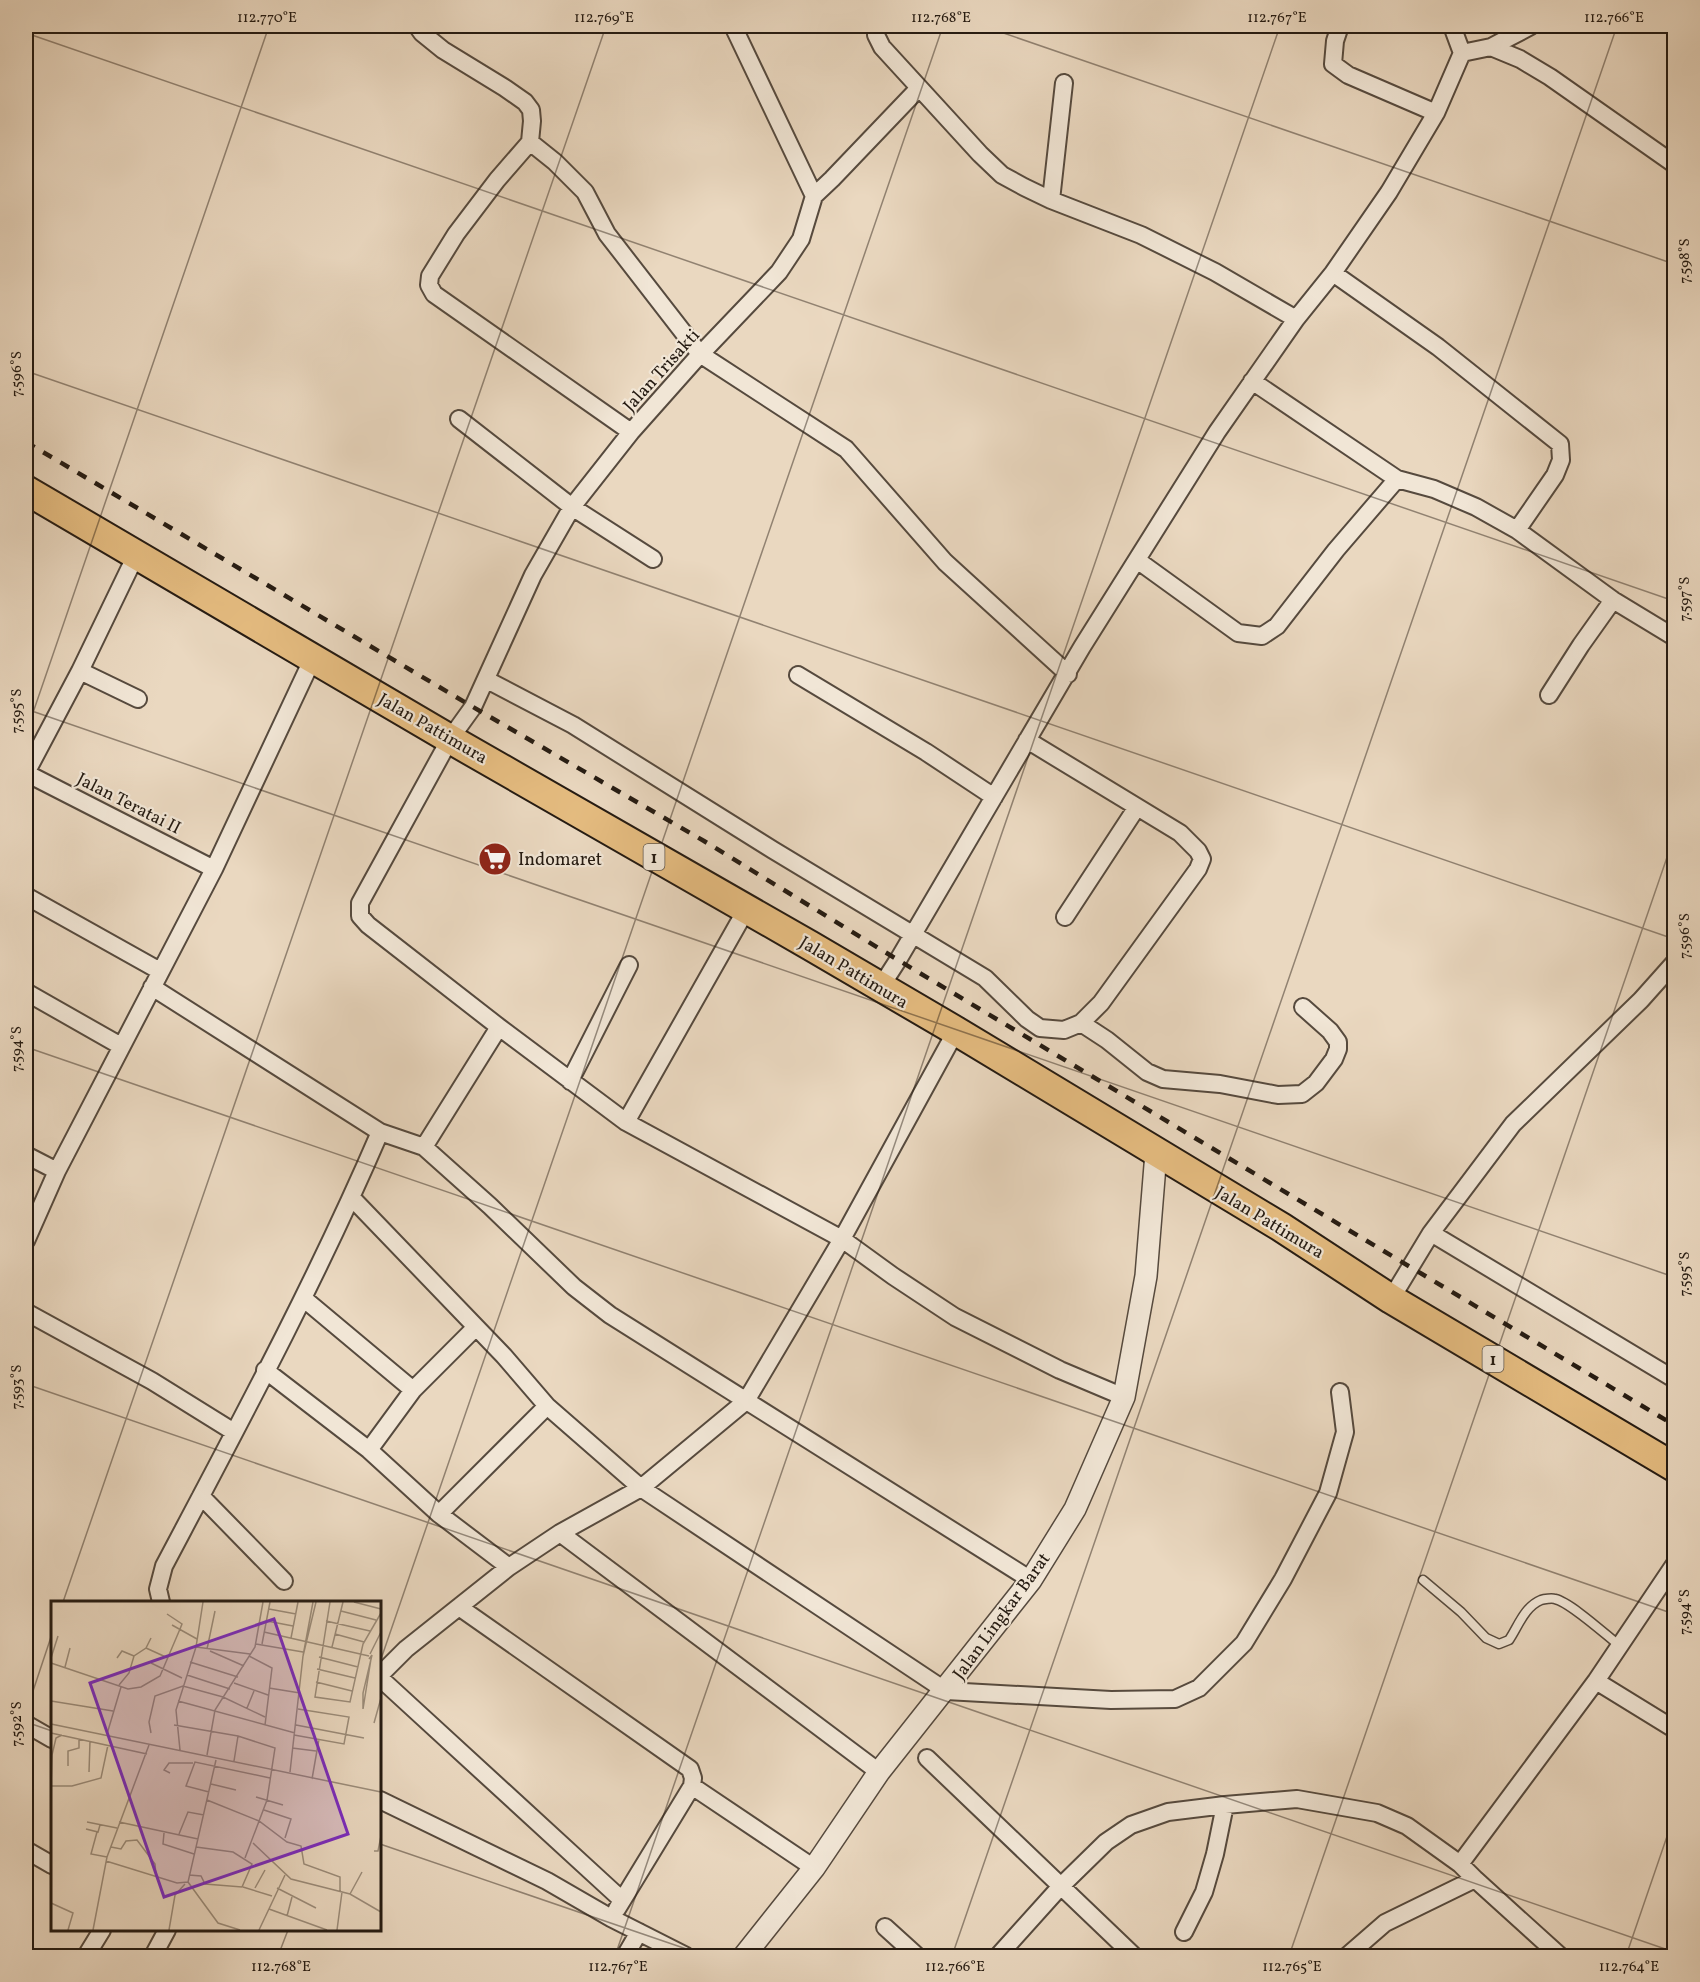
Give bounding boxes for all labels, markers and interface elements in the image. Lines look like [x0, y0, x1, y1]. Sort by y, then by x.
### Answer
text: 112.770°E [237, 8, 297, 29]
text: 112.769°E [574, 8, 634, 29]
text: 112.768°E [911, 8, 971, 29]
text: 112.767°E [1247, 8, 1307, 29]
text: 112.766°E [1584, 8, 1644, 29]
text: 7.598°S [1675, 238, 1696, 284]
street label: Jalan Trisakti [618, 324, 706, 418]
text: 7.596°S [7, 351, 28, 397]
text: 7.597°S [1675, 576, 1696, 622]
street label: Jalan Pattimura [373, 688, 492, 771]
text: 7.595°S [7, 689, 28, 733]
street label: Jalan Teratai II [72, 767, 185, 841]
supermarket icon: Indomaret [477, 841, 513, 877]
road number: 1 [644, 844, 664, 870]
place label: Indomaret [518, 848, 602, 873]
text: 7.596°S [1675, 913, 1696, 959]
street label: Jalan Pattimura [794, 931, 912, 1016]
text: 7.594°S [7, 1026, 28, 1072]
street label: Jalan Pattimura [1210, 1181, 1328, 1266]
text: 7.595°S [1675, 1252, 1696, 1296]
road number: 1 [1482, 1346, 1504, 1372]
text: 7.593°S [7, 1364, 28, 1410]
street label: Jalan Lingkar Barat [948, 1548, 1057, 1686]
text: 7.594°S [1675, 1589, 1696, 1635]
inset map [51, 1601, 381, 1931]
text: 7.592°S [7, 1701, 28, 1747]
text: 112.768°E [251, 1957, 311, 1978]
text: 112.767°E [588, 1957, 648, 1978]
text: 112.766°E [925, 1957, 985, 1978]
text: 112.765°E [1262, 1957, 1322, 1978]
text: 112.764°E [1599, 1957, 1659, 1978]

